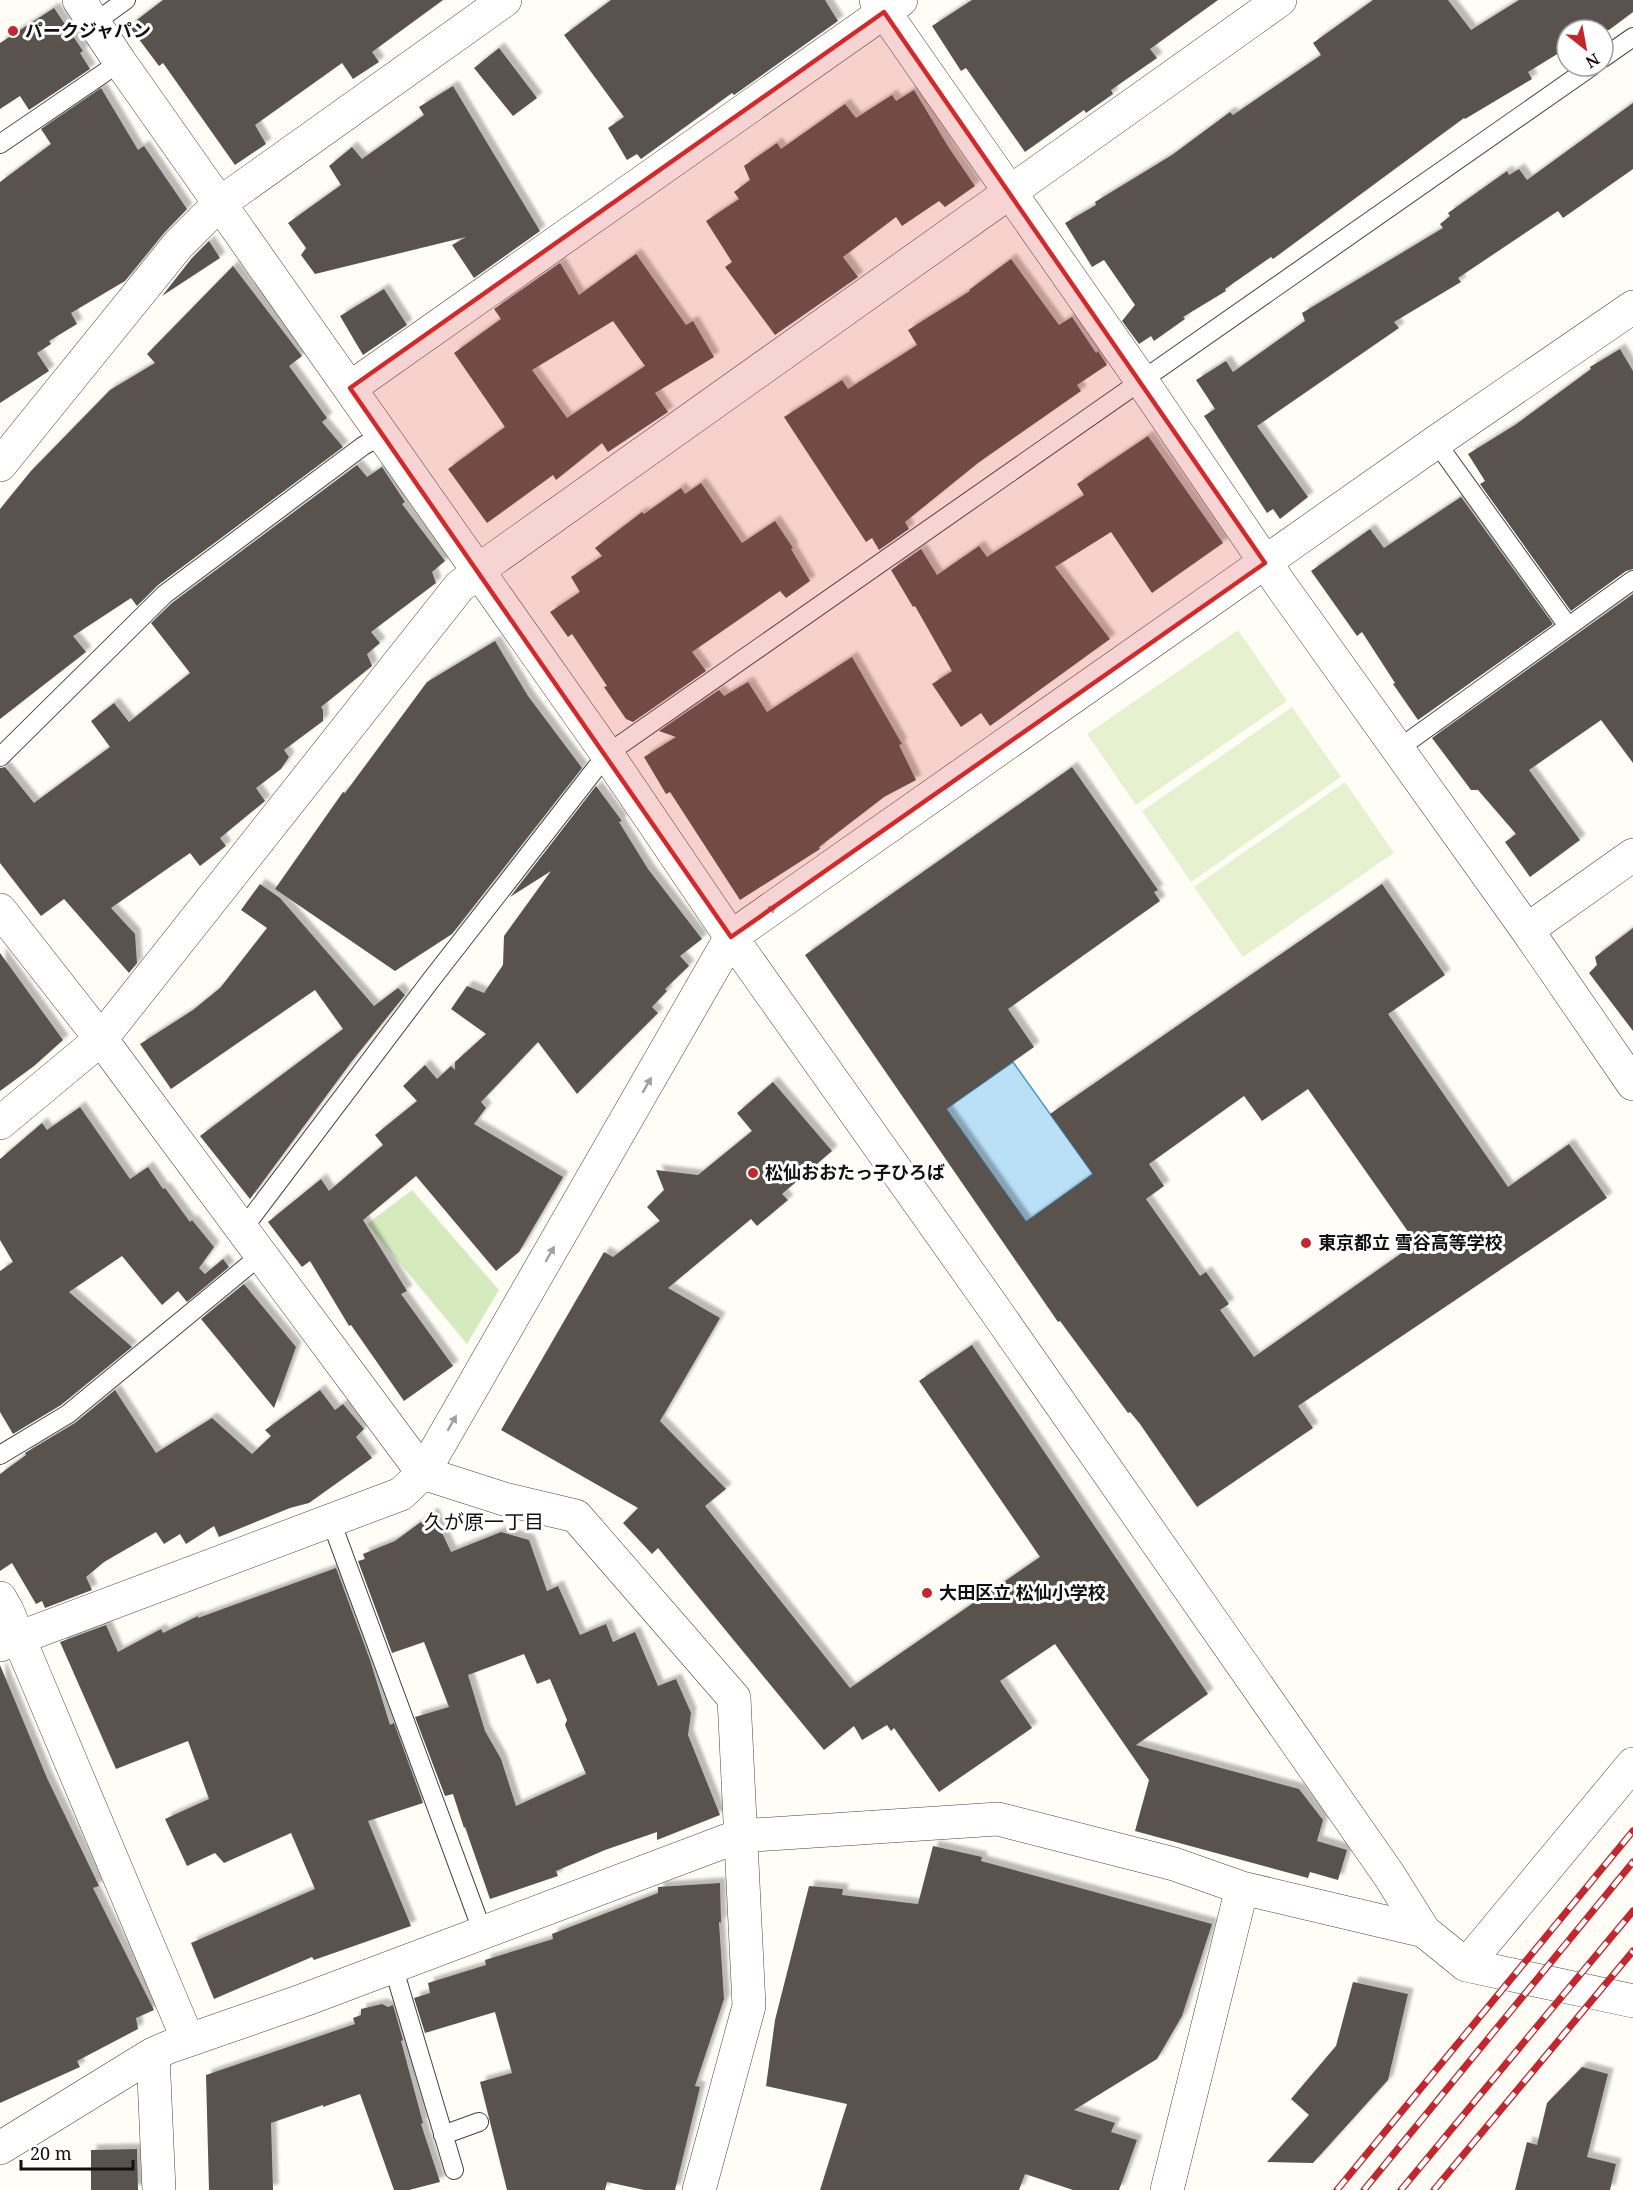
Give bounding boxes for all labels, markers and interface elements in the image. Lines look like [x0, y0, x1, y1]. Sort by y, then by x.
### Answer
place label: パークジャパン [25, 18, 151, 42]
north arrow [1555, 18, 1615, 78]
marker: パークジャパン [6, 24, 20, 38]
text: N [1581, 48, 1604, 74]
one-way arrow [760, 905, 776, 917]
one-way arrow [641, 1077, 652, 1093]
place label: 松仙おおたっ子ひろば [765, 1160, 945, 1184]
marker: 松仙おおたっ子ひろば [746, 1166, 760, 1180]
place label: 東京都立 雪谷高等学校 [1318, 1230, 1503, 1254]
marker: 東京都立 雪谷高等学校 [1299, 1236, 1313, 1250]
one-way arrow [544, 1246, 555, 1262]
one-way arrow [447, 1415, 458, 1431]
district label: 久が原一丁目 [424, 1508, 544, 1535]
place label: 大田区立 松仙小学校 [939, 1580, 1106, 1604]
marker: 大田区立 松仙小学校 [920, 1586, 934, 1600]
scale bar [21, 2133, 134, 2171]
text: 20 m [30, 2141, 72, 2165]

